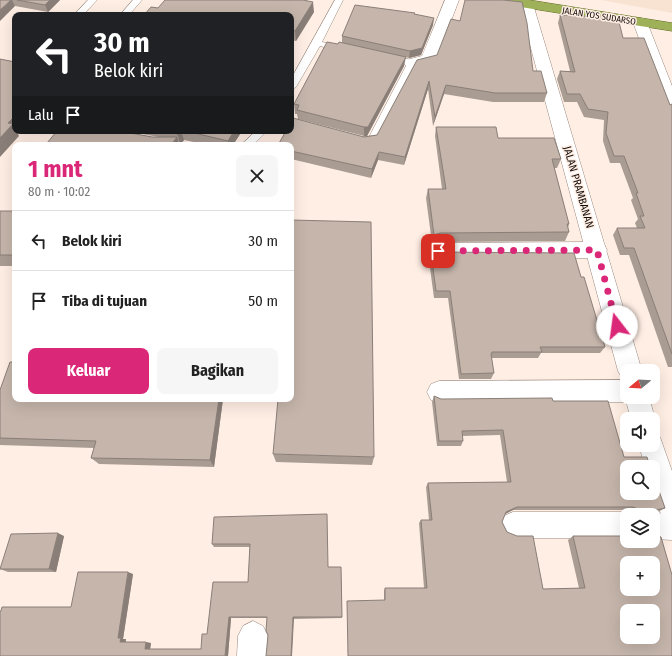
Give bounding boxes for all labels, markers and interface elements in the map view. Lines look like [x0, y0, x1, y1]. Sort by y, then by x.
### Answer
street label: JALAN YOS SUDARSO [561, 5, 637, 27]
text: 30 m [94, 26, 150, 59]
icon: left [28, 28, 80, 80]
text: Belok kiri [94, 60, 163, 82]
icon: arrive [62, 104, 84, 126]
text: Lalu [28, 106, 54, 124]
street label: JALAN PRAMBANAN [561, 145, 596, 230]
text: 1 mnt [28, 155, 82, 183]
button: close [236, 155, 278, 197]
text: 80 m · 10:02 [28, 184, 90, 199]
icon: left [28, 230, 50, 252]
text: Belok kiri [62, 232, 122, 250]
text: 30 m [248, 232, 278, 250]
pin [421, 234, 455, 268]
icon: arrive [427, 240, 449, 262]
icon: arrive [28, 290, 50, 312]
text: Tiba di tujuan [62, 292, 147, 310]
text: 50 m [248, 292, 278, 310]
position arrow [596, 305, 638, 347]
button: Keluar [28, 348, 149, 394]
button: Bagikan [157, 348, 278, 394]
north arrow [620, 364, 660, 404]
map controls [620, 364, 660, 644]
button: sound [620, 412, 660, 452]
button: search [620, 460, 660, 500]
button: layers [620, 508, 660, 548]
button: + [620, 556, 660, 596]
button: − [620, 604, 660, 644]

